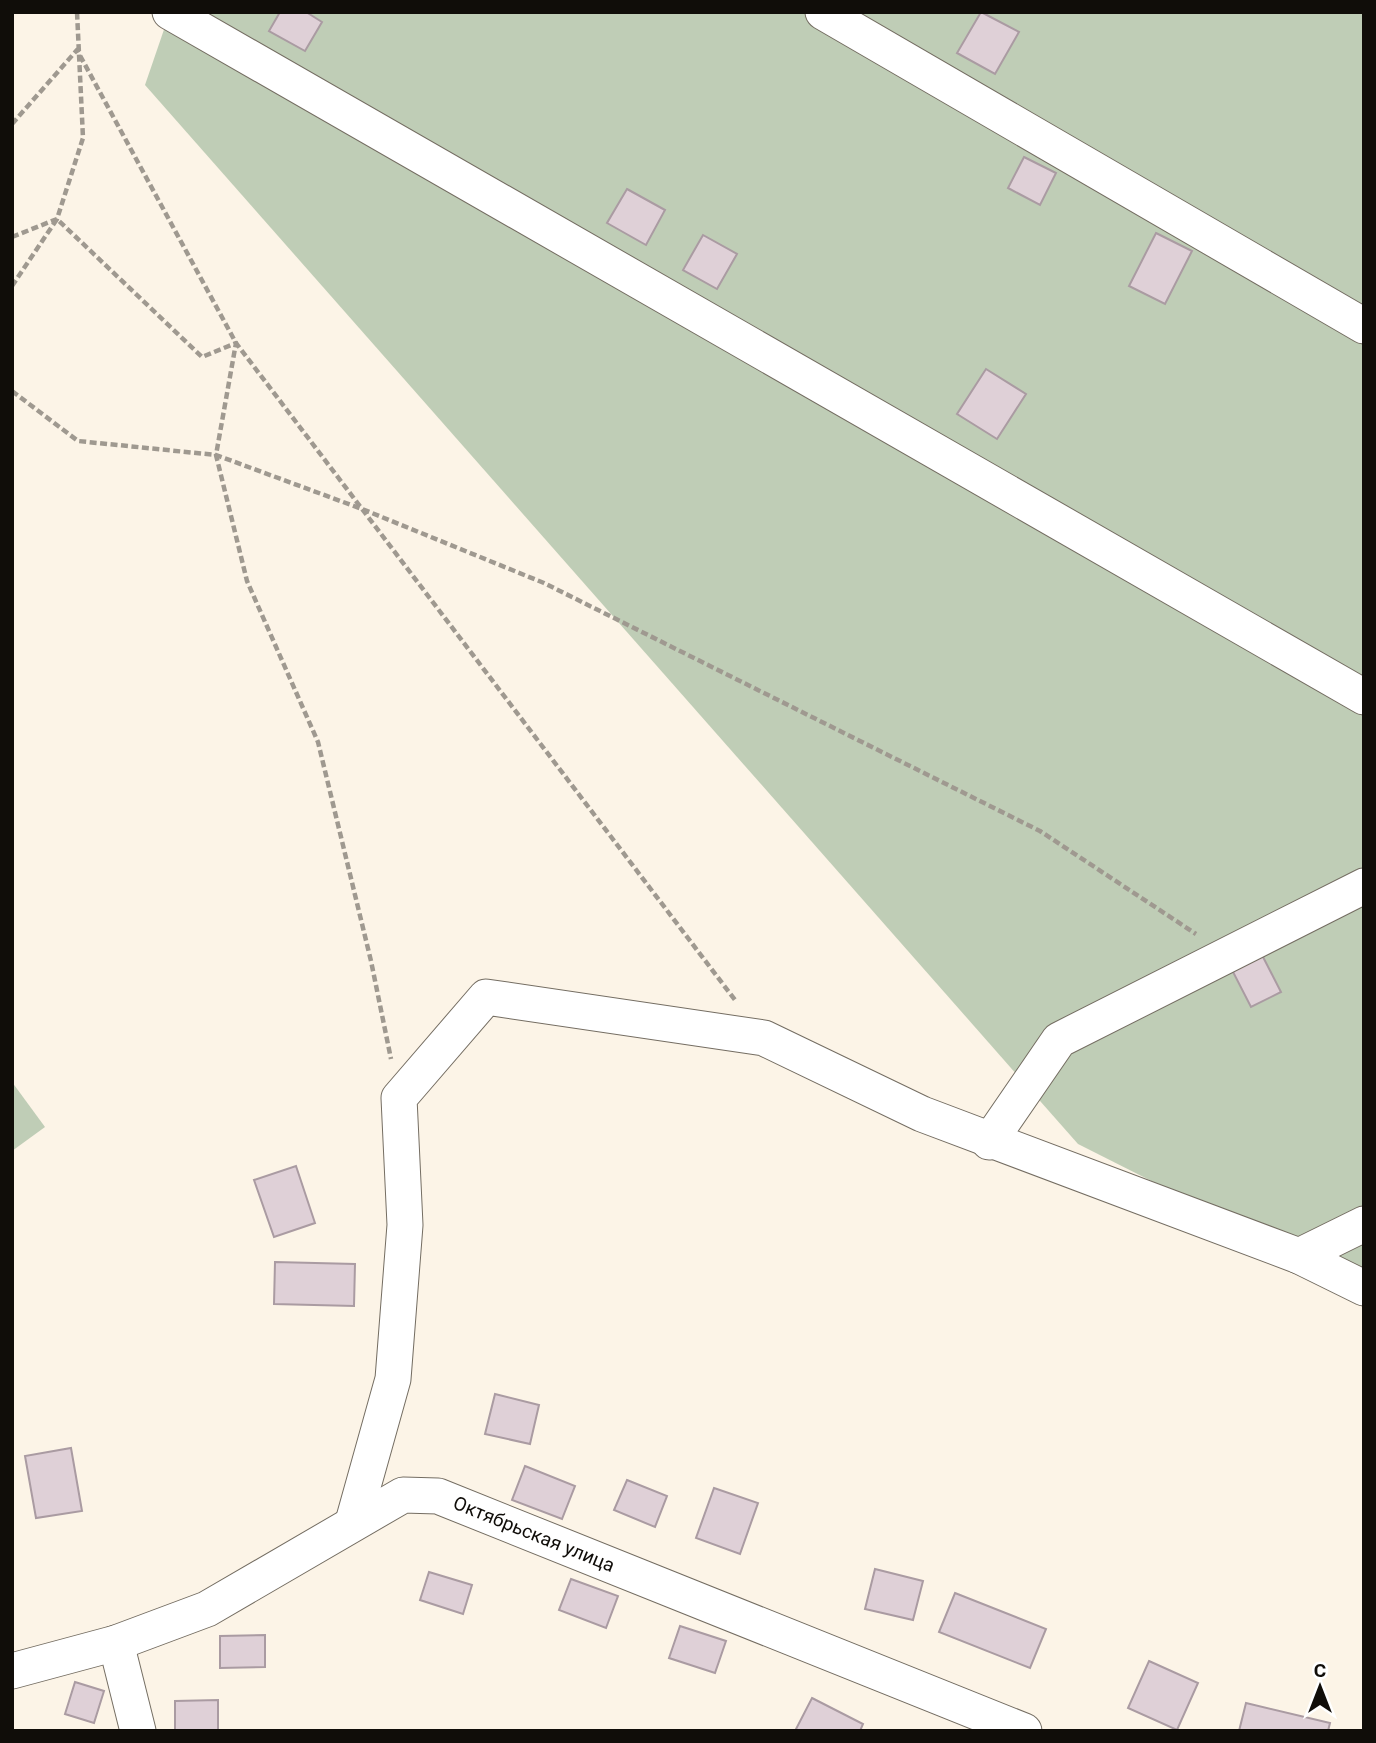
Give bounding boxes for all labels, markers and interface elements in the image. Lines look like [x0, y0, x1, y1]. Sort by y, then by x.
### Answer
street label: Октябрьская улица [450, 1491, 618, 1577]
north arrow [1285, 1652, 1355, 1722]
text: С [1314, 1659, 1326, 1682]

